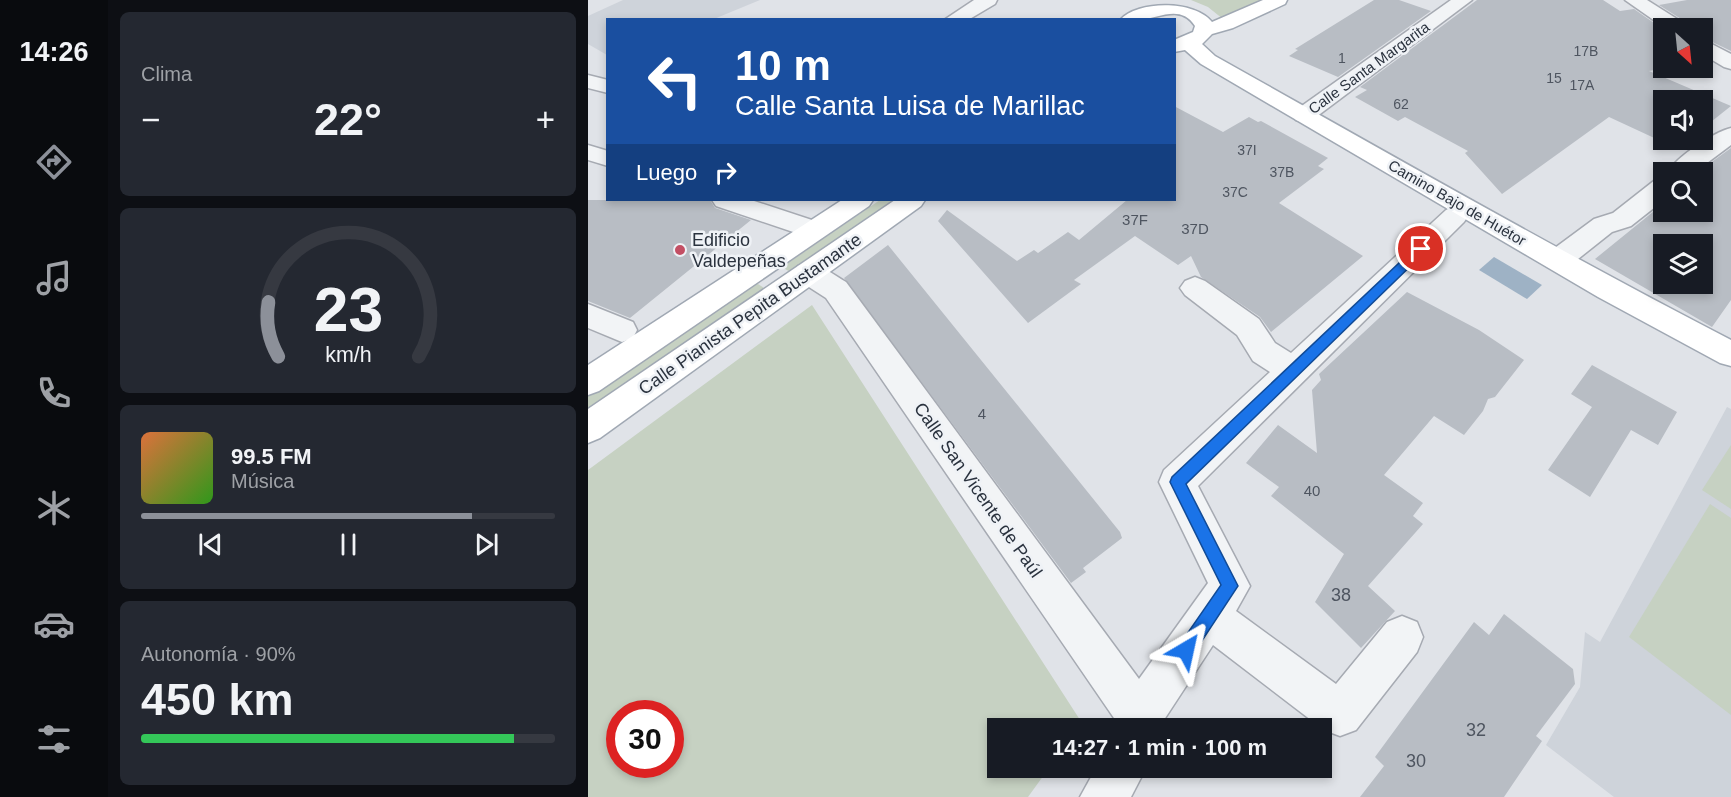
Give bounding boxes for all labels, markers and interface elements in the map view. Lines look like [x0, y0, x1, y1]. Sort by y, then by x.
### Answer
street label: Calle Santa Margarita [1305, 18, 1433, 117]
north arrow [1653, 18, 1713, 78]
map controls [1653, 18, 1713, 294]
text: 14:26 [19, 37, 89, 67]
icon: left [636, 42, 714, 120]
text: 10 m [735, 42, 831, 89]
house number: 17B [1574, 43, 1598, 59]
house number: 1 [1338, 50, 1346, 66]
text: Clima [141, 63, 192, 85]
house number: 15 [1546, 70, 1562, 86]
house number: 17A [1570, 77, 1595, 93]
button: sound [1653, 90, 1713, 150]
text: Calle Santa Luisa de Marillac [735, 91, 1085, 121]
text: 22° [314, 94, 382, 145]
house number: 62 [1393, 96, 1409, 112]
text: − [141, 101, 160, 138]
text: + [536, 101, 555, 138]
icon: directions [33, 141, 75, 183]
house number: 37I [1237, 142, 1257, 158]
icon: right [709, 156, 742, 189]
street label: Camino Bajo de Huétor [1385, 156, 1529, 249]
text: Luego [636, 160, 697, 185]
button: search [1653, 162, 1713, 222]
house number: 37B [1270, 164, 1294, 180]
house number: 37C [1222, 184, 1248, 200]
house number: 37F [1122, 211, 1148, 228]
house number: 37D [1181, 220, 1209, 237]
pin [1395, 223, 1446, 274]
street label: Calle Pianista Pepita Bustamante [635, 229, 865, 399]
place label: Edificio Valdepeñas [692, 230, 786, 271]
icon: arrive [1404, 232, 1437, 265]
button: layers [1653, 234, 1713, 294]
marker: Edificio Valdepeñas [673, 243, 687, 257]
icon: music [33, 257, 75, 299]
text: 23 [313, 276, 383, 345]
text: km/h [325, 344, 371, 368]
icon: phone [33, 372, 75, 414]
street label: Calle San Vicente de Paúl [910, 399, 1046, 581]
house number: 4 [978, 405, 986, 422]
text: 99.5 FM [231, 444, 312, 469]
text: Música [231, 470, 294, 492]
house number: 40 [1304, 482, 1320, 499]
icon: climate [33, 487, 75, 529]
icon: previous [194, 528, 227, 561]
icon: pause [332, 528, 365, 561]
icon: next [470, 528, 503, 561]
house number: 38 [1331, 585, 1351, 605]
icon: car [33, 603, 75, 645]
position arrow [1154, 618, 1218, 682]
text: Autonomía · 90% [141, 643, 296, 665]
text: 450 km [141, 674, 294, 725]
speed limit sign: 30 [606, 700, 684, 778]
icon: filters [33, 718, 75, 760]
house number: 32 [1466, 720, 1486, 740]
text: 14:27 · 1 min · 100 m [1052, 735, 1267, 760]
house number: 30 [1406, 751, 1426, 771]

